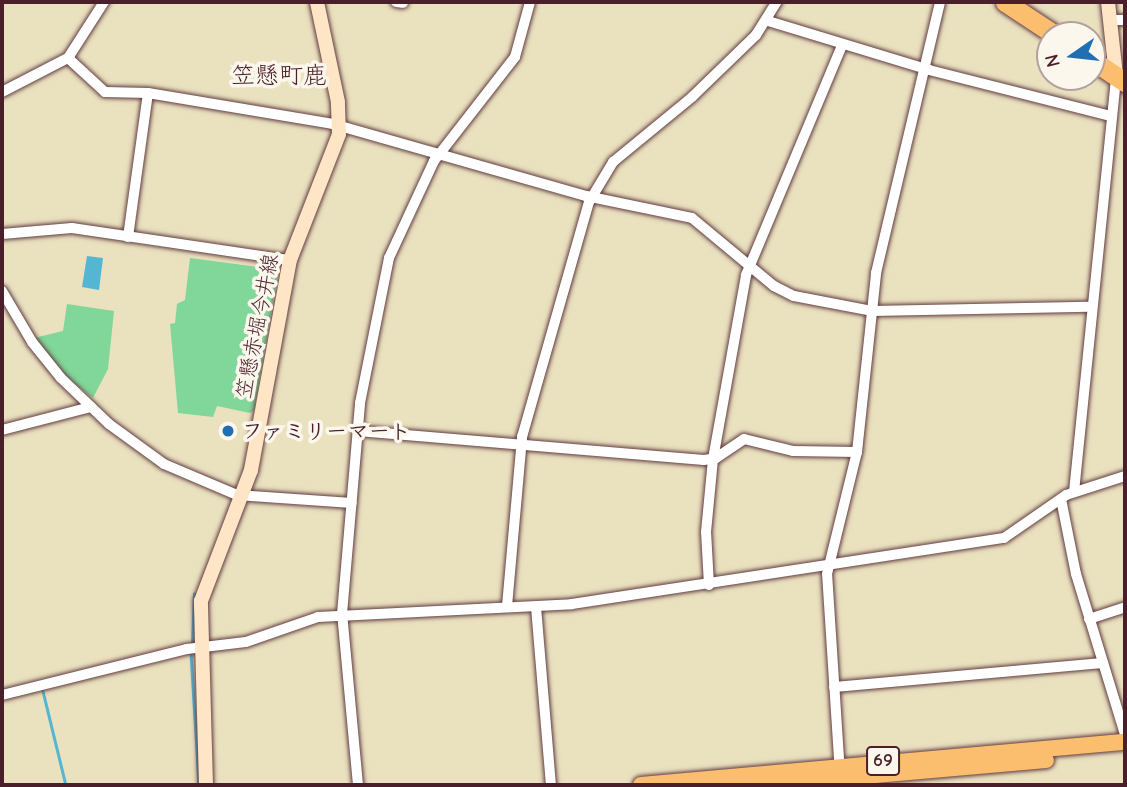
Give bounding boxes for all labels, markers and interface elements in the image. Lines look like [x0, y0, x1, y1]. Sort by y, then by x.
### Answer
north arrow [1036, 21, 1106, 91]
text: N [1040, 52, 1065, 69]
district label: 笠懸町鹿 [231, 62, 327, 90]
street label: 笠懸赤堀今井線 [231, 251, 283, 401]
place label: ファミリーマート [242, 418, 410, 444]
marker: ファミリーマート [220, 423, 236, 439]
road number: 69 [866, 746, 900, 776]

